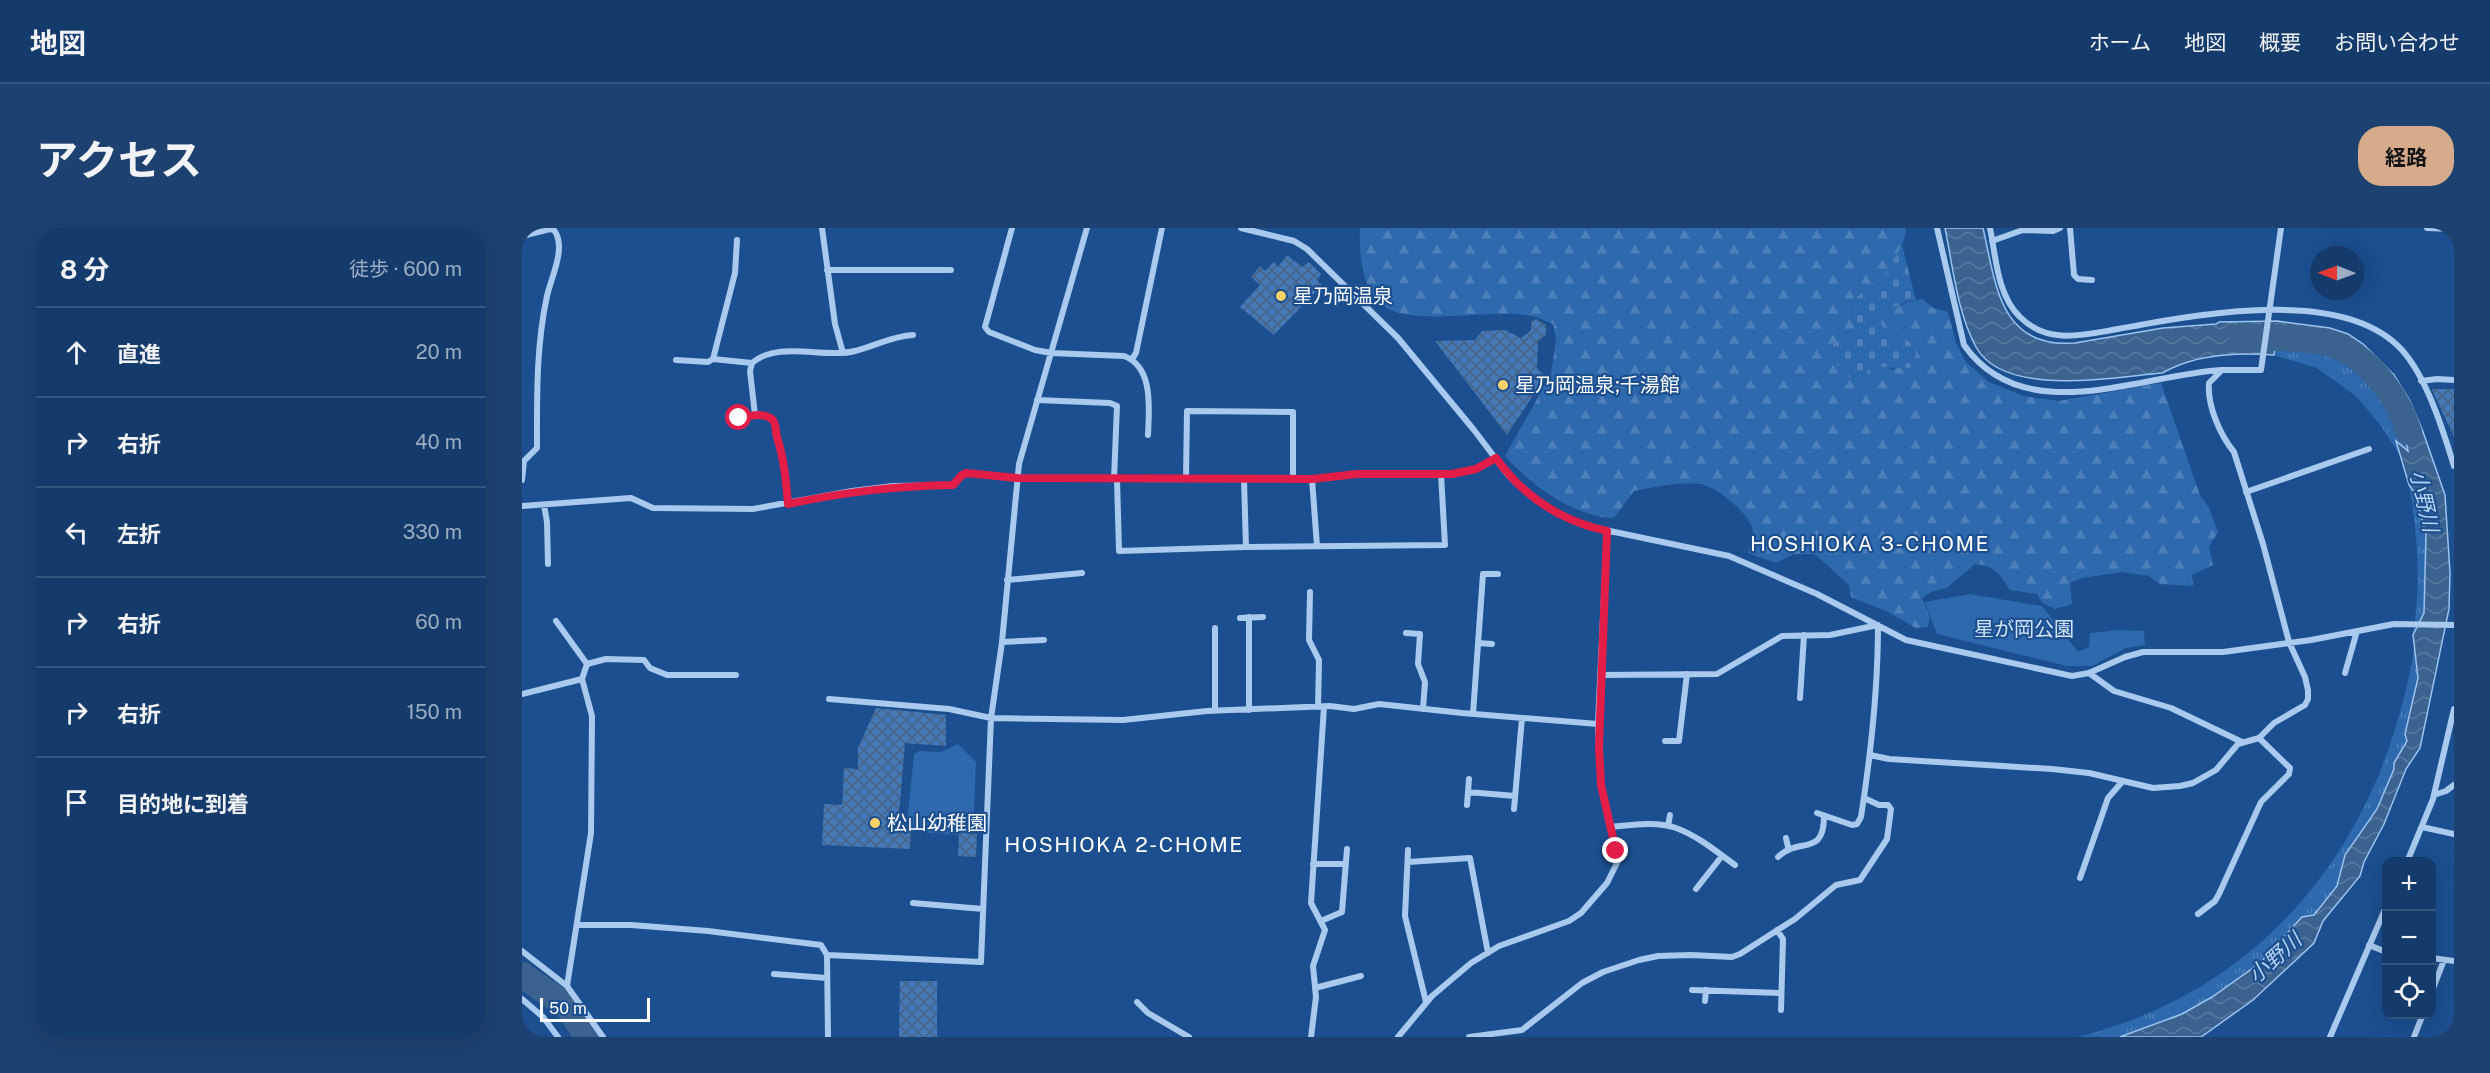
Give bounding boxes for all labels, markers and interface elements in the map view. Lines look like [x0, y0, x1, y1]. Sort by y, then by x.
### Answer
text: 地図 [30, 26, 86, 59]
text: ホーム [2089, 30, 2151, 55]
text: 地図 [2184, 30, 2226, 55]
text: 概要 [2259, 30, 2301, 55]
text: お問い合わせ [2334, 30, 2460, 55]
button: 経路 [2358, 126, 2454, 186]
text: アクセス [36, 135, 202, 184]
north arrow [2310, 246, 2364, 300]
text: 8 分 [60, 254, 109, 285]
text: 徒歩 · 600 m [349, 257, 462, 281]
place label: 星乃岡温泉 [1293, 284, 1393, 308]
marker: 星乃岡温泉 [1274, 289, 1288, 303]
icon: ahead [60, 336, 93, 369]
text: 20 m [416, 340, 462, 364]
text: 直進 [117, 341, 161, 367]
place label: 星乃岡温泉;千湯館 [1515, 373, 1680, 397]
marker: 星乃岡温泉;千湯館 [1496, 378, 1510, 392]
route start [725, 404, 751, 430]
icon: right [60, 426, 93, 459]
text: 40 m [415, 430, 462, 454]
text: 右折 [117, 431, 161, 457]
water label: 小野川 [2405, 467, 2444, 536]
icon: left [60, 516, 93, 549]
text: 330 m [403, 520, 462, 544]
text: 左折 [117, 521, 161, 547]
district label: HOSHIOKA 3-CHOME [1750, 531, 1990, 556]
icon: right [60, 606, 93, 639]
text: 60 m [415, 610, 462, 634]
text: 右折 [117, 611, 161, 637]
park label: 星が岡公園 [1974, 617, 2074, 641]
icon: right [60, 696, 93, 729]
text: 150 m [407, 700, 462, 724]
text: 右折 [117, 701, 161, 727]
icon: arrive [60, 786, 93, 819]
text: 目的地に到着 [117, 791, 249, 817]
place label: 松山幼稚園 [887, 811, 987, 835]
marker: 松山幼稚園 [868, 816, 882, 830]
district label: HOSHIOKA 2-CHOME [1004, 832, 1244, 857]
route end [1602, 837, 1628, 863]
map controls [2382, 857, 2436, 1019]
button: + [2382, 857, 2436, 911]
button: − [2382, 911, 2436, 965]
water label: 小野川 [2243, 926, 2308, 988]
button: locate [2382, 965, 2436, 1019]
scale bar [540, 995, 650, 1022]
text: 50 m [549, 999, 587, 1018]

